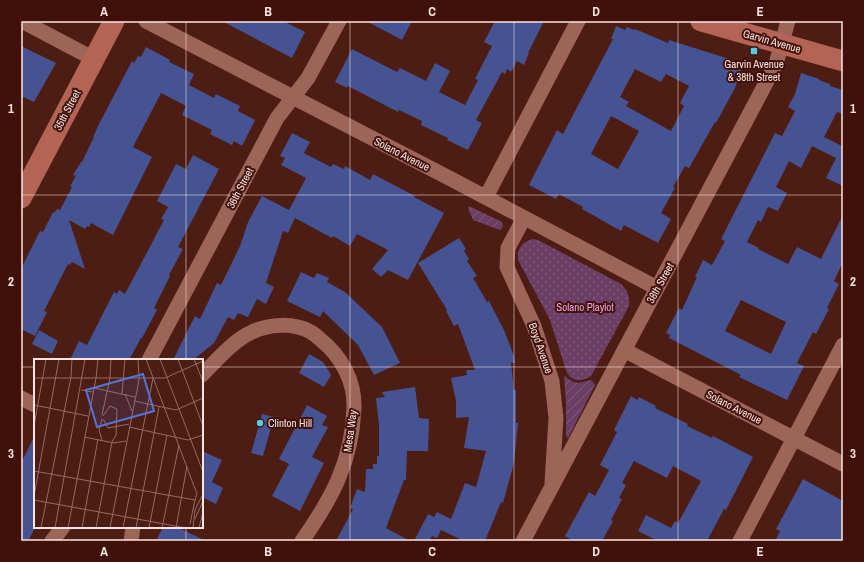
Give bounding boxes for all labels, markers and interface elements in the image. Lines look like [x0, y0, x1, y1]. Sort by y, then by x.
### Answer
text: A [100, 3, 108, 20]
text: B [264, 3, 272, 20]
text: C [428, 3, 436, 20]
text: D [592, 3, 600, 20]
text: E [756, 3, 764, 20]
street label: Garvin Avenue [741, 26, 803, 56]
marker: Garvin Avenue & 38th Street [749, 46, 759, 56]
place label: Garvin Avenue & 38th Street [724, 57, 784, 84]
street label: 35th Street [50, 87, 84, 133]
text: 1 [8, 100, 14, 117]
text: 1 [850, 100, 856, 117]
street label: Solano Avenue [372, 134, 432, 174]
street label: 36th Street [223, 165, 257, 211]
street label: 38th Street [643, 260, 677, 306]
text: 2 [8, 273, 14, 290]
text: 2 [850, 273, 856, 290]
park label: Solano Playlot [556, 300, 614, 314]
street label: Boyd Avenue [526, 321, 556, 375]
inset map [34, 359, 203, 528]
street label: Solano Avenue [704, 387, 764, 427]
street label: Mesa Way [340, 409, 360, 453]
place label: Clinton Hill [268, 416, 312, 430]
marker: Clinton Hill [255, 418, 265, 428]
text: 3 [8, 445, 14, 462]
text: 3 [850, 445, 856, 462]
text: A [100, 543, 108, 560]
text: B [264, 543, 272, 560]
text: C [428, 543, 436, 560]
text: D [592, 543, 600, 560]
text: E [756, 543, 764, 560]

